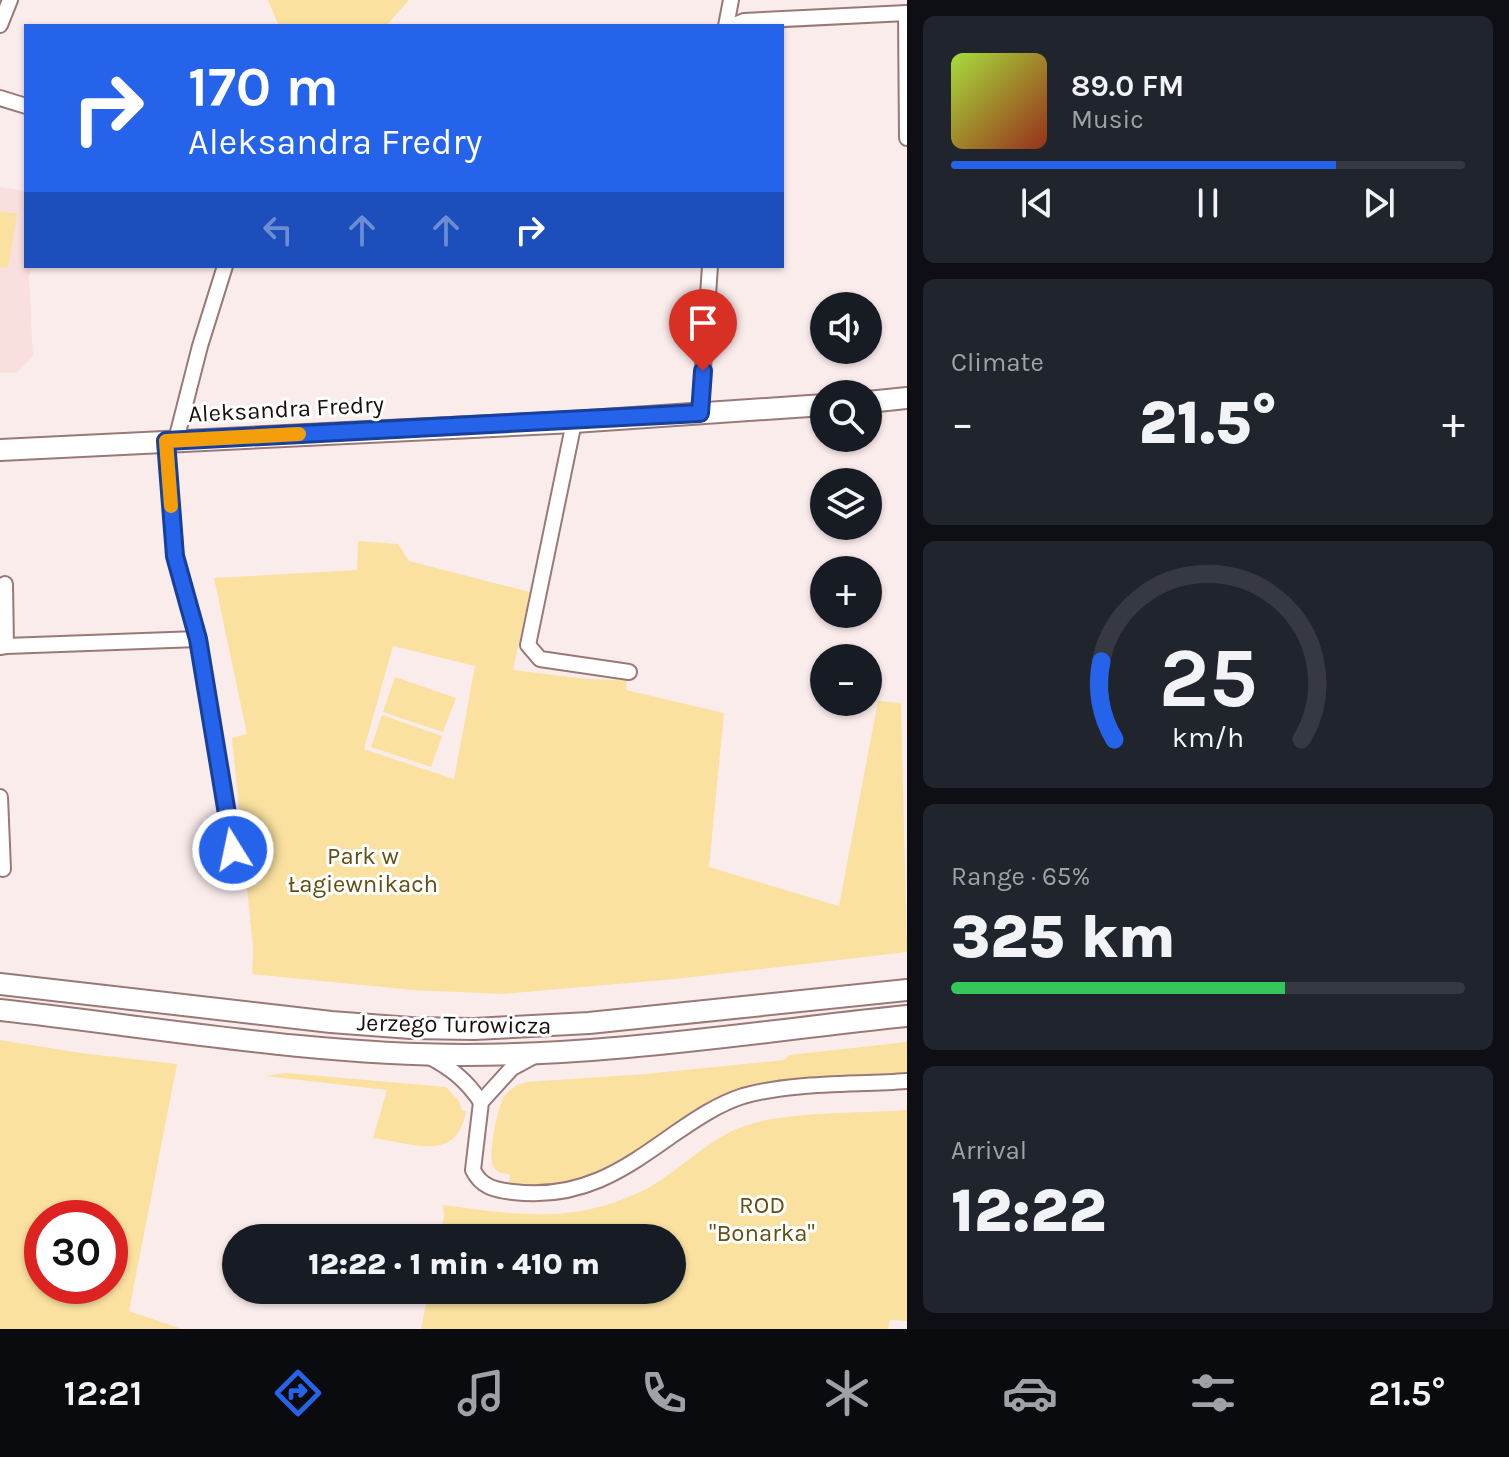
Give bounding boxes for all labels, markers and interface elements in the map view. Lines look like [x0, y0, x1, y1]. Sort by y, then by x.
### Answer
text: 170 m [188, 54, 339, 119]
icon: right [56, 56, 160, 160]
text: 89.0 FM [1071, 68, 1184, 104]
text: Music [1071, 104, 1144, 135]
text: Aleksandra Fredry [188, 121, 482, 163]
icon: previous [1015, 181, 1059, 225]
icon: pause [1186, 181, 1230, 225]
icon: next [1357, 181, 1401, 225]
icon: left [256, 208, 300, 252]
icon: ahead [340, 208, 384, 252]
icon: ahead [424, 208, 468, 252]
icon: right [508, 208, 552, 252]
pin [669, 289, 737, 371]
map controls [810, 292, 882, 716]
button: sound [810, 292, 882, 364]
icon: arrive [681, 301, 725, 345]
text: Climate [951, 347, 1044, 378]
button: search [810, 380, 882, 452]
text: 21.5° [1139, 388, 1277, 458]
street label: Aleksandra Fredry [187, 390, 385, 428]
text: − [951, 398, 974, 449]
text: + [1442, 398, 1465, 449]
button: layers [810, 468, 882, 540]
button: + [810, 556, 882, 628]
text: 25 [1159, 630, 1257, 727]
button: − [810, 644, 882, 716]
text: km/h [1172, 722, 1244, 755]
position arrow [191, 808, 275, 892]
park label: Park w Łagiewnikach [288, 842, 438, 898]
text: Range · 65% [951, 861, 1090, 892]
text: 325 km [951, 902, 1175, 972]
street label: Jerzego Turowicza [356, 1008, 552, 1040]
text: Arrival [951, 1135, 1027, 1166]
text: 12:22 [951, 1176, 1106, 1246]
park label: ROD "Bonarka" [709, 1191, 815, 1247]
speed limit sign: 30 [24, 1200, 128, 1304]
text: 12:22 · 1 min · 410 m [308, 1246, 600, 1282]
icon: directions [270, 1365, 326, 1421]
icon: music [453, 1365, 509, 1421]
icon: phone [636, 1365, 692, 1421]
icon: climate [819, 1365, 875, 1421]
icon: car [1002, 1365, 1058, 1421]
icon: filters [1185, 1365, 1241, 1421]
text: 12:21 [64, 1372, 142, 1414]
text: 21.5° [1368, 1372, 1445, 1414]

